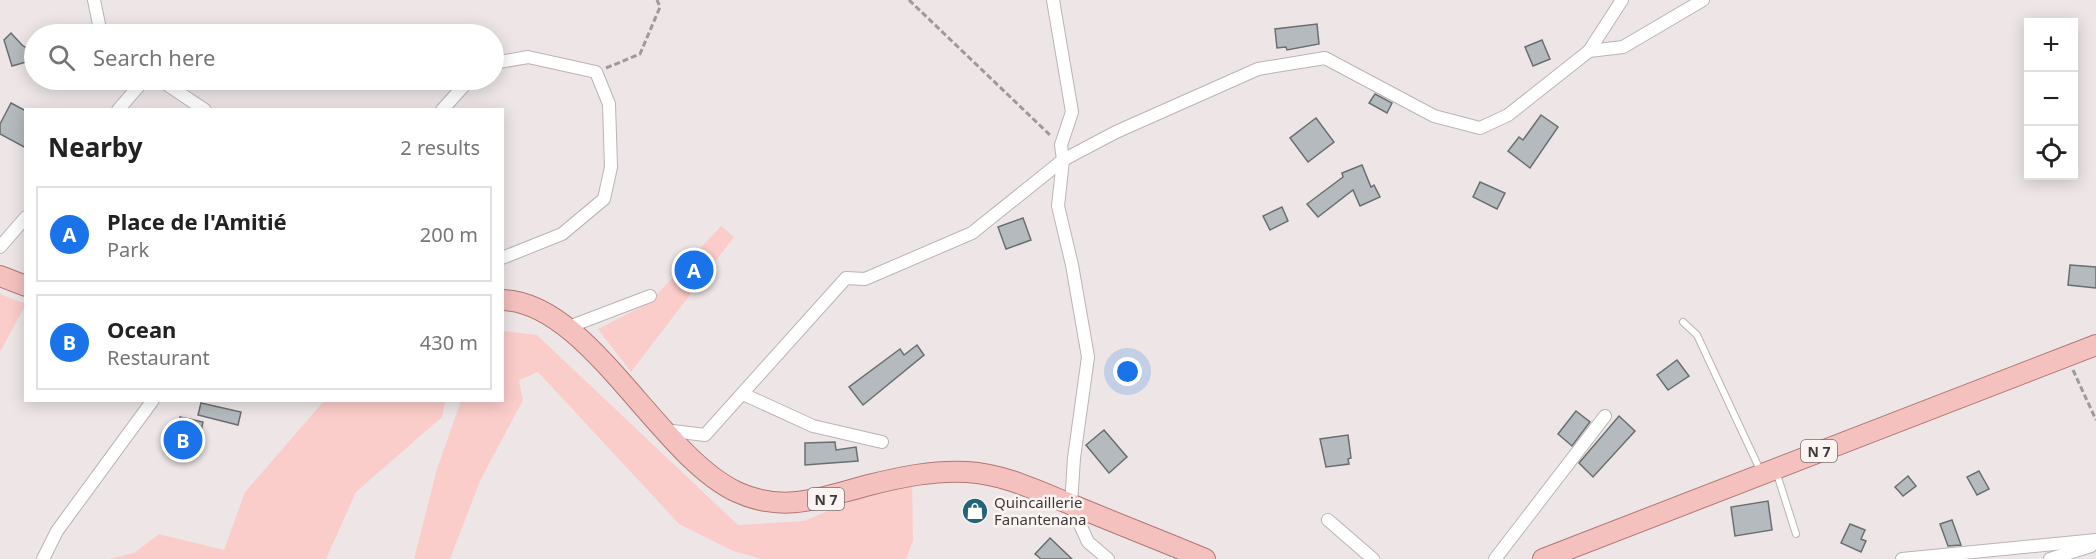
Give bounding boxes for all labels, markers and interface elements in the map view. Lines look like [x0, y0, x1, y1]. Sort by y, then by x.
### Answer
map controls [2024, 18, 2078, 180]
button: + [2024, 18, 2078, 72]
search box [24, 24, 504, 90]
icon: search [45, 41, 78, 74]
text: Search here [93, 42, 215, 72]
button: − [2024, 72, 2078, 126]
button: locate [2024, 126, 2078, 180]
text: Nearby [48, 129, 143, 165]
text: 2 results [400, 134, 480, 161]
text: Place de l'Amitié [107, 206, 287, 236]
text: A [63, 221, 76, 248]
text: 200 m [420, 221, 478, 248]
text: Park [107, 236, 149, 263]
pin: A [674, 248, 714, 292]
text: Ocean [107, 314, 176, 344]
text: B [63, 329, 76, 356]
text: 430 m [420, 329, 478, 356]
text: Restaurant [107, 344, 210, 371]
your location [1113, 357, 1142, 386]
pin: B [164, 418, 202, 462]
road number: N 7 [1801, 440, 1837, 462]
road number: N 7 [808, 488, 844, 510]
place label: Quincaillerie Fanantenana [994, 492, 1086, 529]
shop icon: Quincaillerie Fanantenana [960, 496, 990, 526]

